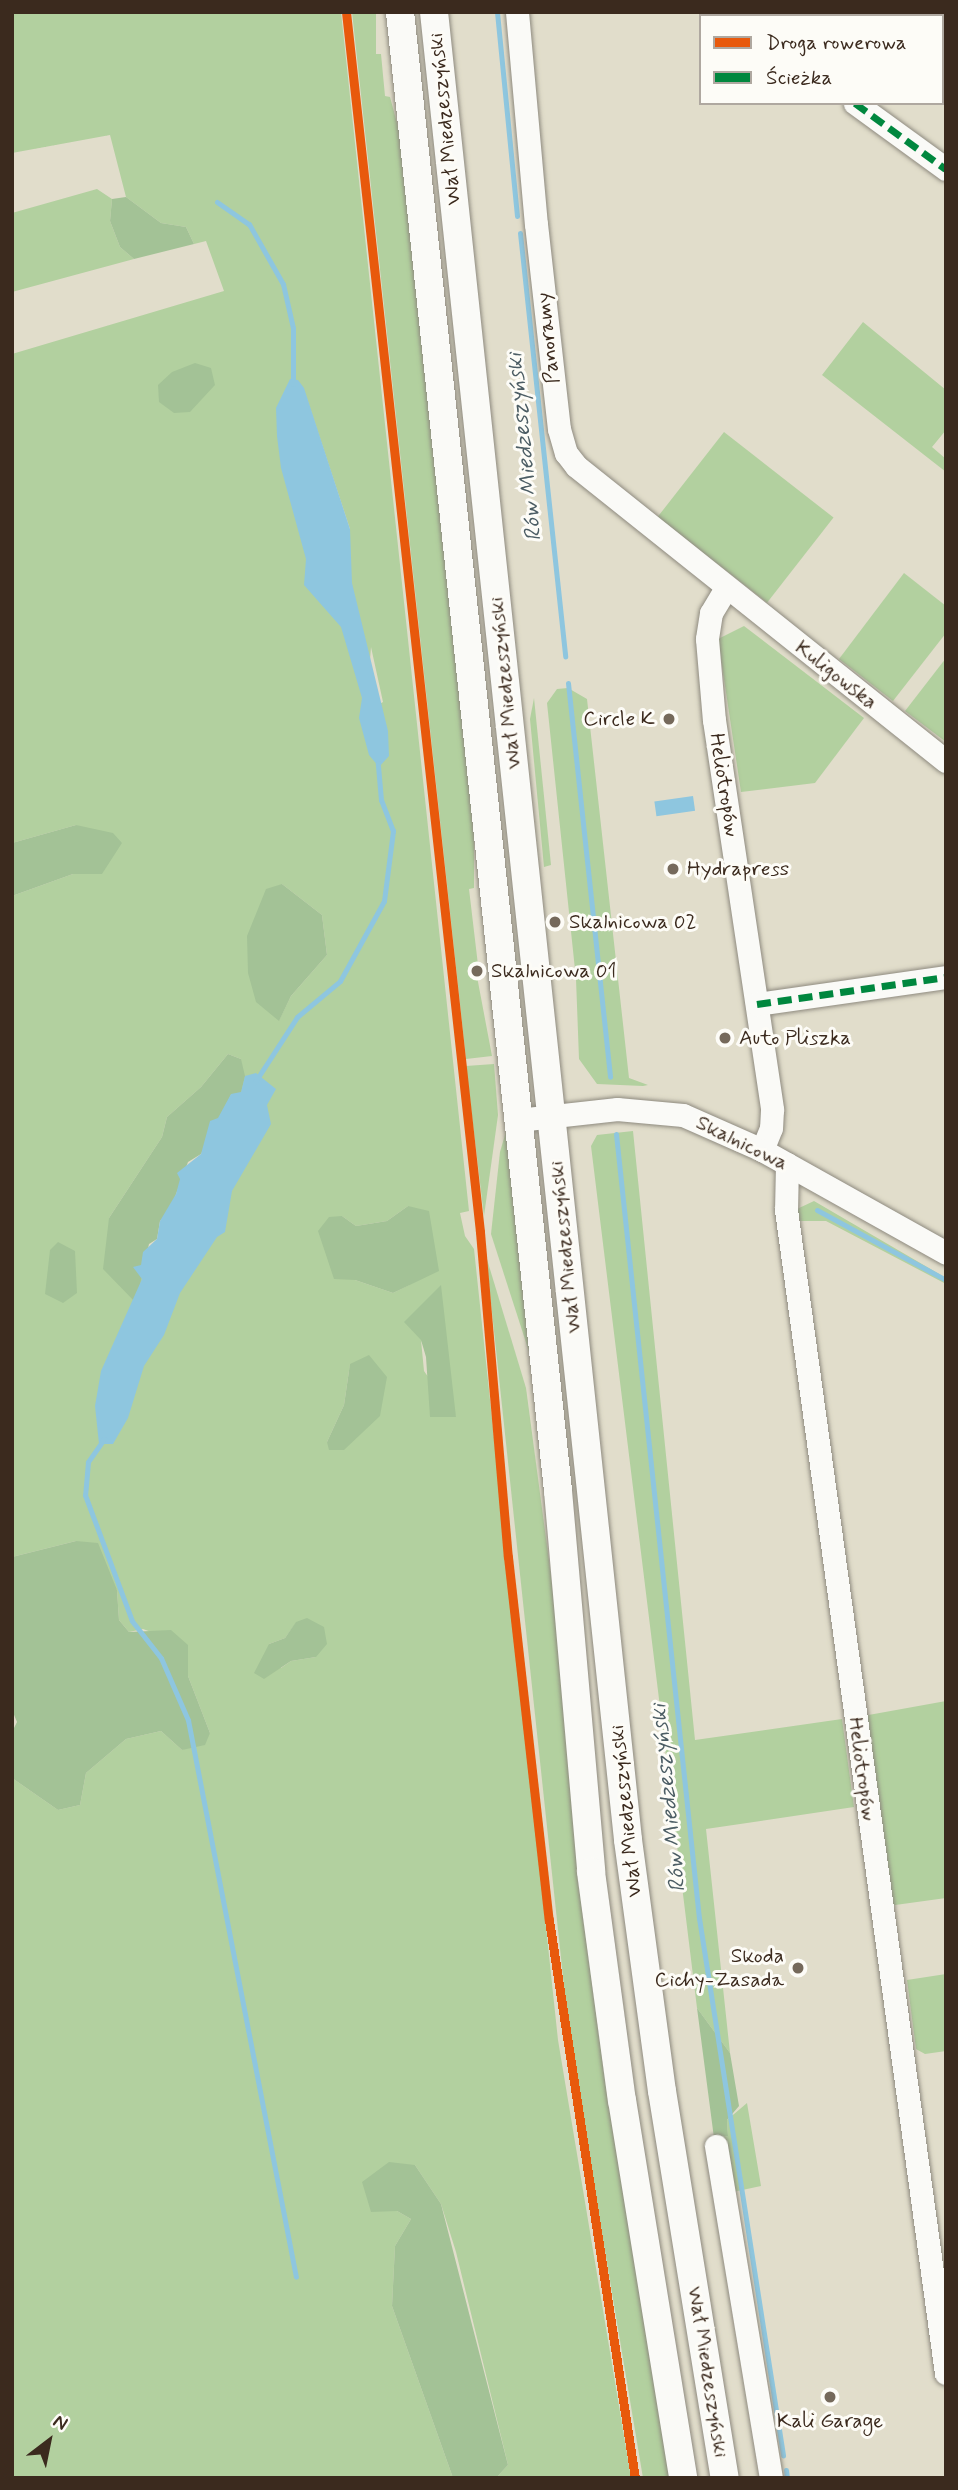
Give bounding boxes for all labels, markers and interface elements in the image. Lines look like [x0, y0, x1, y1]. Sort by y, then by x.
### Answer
legend [699, 14, 944, 105]
text: Droga rowerowa [766, 29, 907, 57]
street label: Wał Miedzeszyński [423, 32, 467, 206]
text: Ścieżka [766, 64, 832, 92]
street label: Panoramy [531, 291, 565, 385]
water label: Rów Miedzeszyński [501, 352, 549, 542]
street label: Wał Miedzeszyński [483, 596, 527, 770]
street label: Kuligowska [790, 635, 882, 715]
place label: Circle K [583, 706, 655, 732]
marker: Circle K [661, 711, 677, 727]
street label: Heliotropów [703, 731, 745, 839]
place label: Hydrapress [687, 856, 789, 882]
marker: Hydrapress [665, 861, 681, 877]
place label: Skalnicowa 02 [569, 909, 697, 935]
marker: Skalnicowa 02 [547, 914, 563, 930]
place label: Skalnicowa 01 [491, 958, 617, 984]
marker: Skalnicowa 01 [469, 963, 485, 979]
place label: Auto Pliszka [739, 1025, 852, 1051]
marker: Auto Pliszka [717, 1030, 733, 1046]
street label: Skalnicowa [692, 1110, 792, 1176]
street label: Wał Miedzeszyński [543, 1160, 587, 1334]
water label: Rów Miedzeszyński [645, 1703, 693, 1893]
street label: Heliotropów [842, 1716, 882, 1822]
street label: Wał Miedzeszyński [604, 1724, 648, 1898]
place label: Skoda Cichy-Zasada [655, 1943, 784, 1993]
marker: Skoda Cichy-Zasada [790, 1960, 806, 1976]
street label: Wał Miedzeszyński [682, 2285, 734, 2459]
marker: Kali Garage [822, 2389, 838, 2405]
north arrow [14, 2406, 84, 2476]
place label: Kali Garage [777, 2408, 883, 2434]
text: N [48, 2409, 72, 2437]

